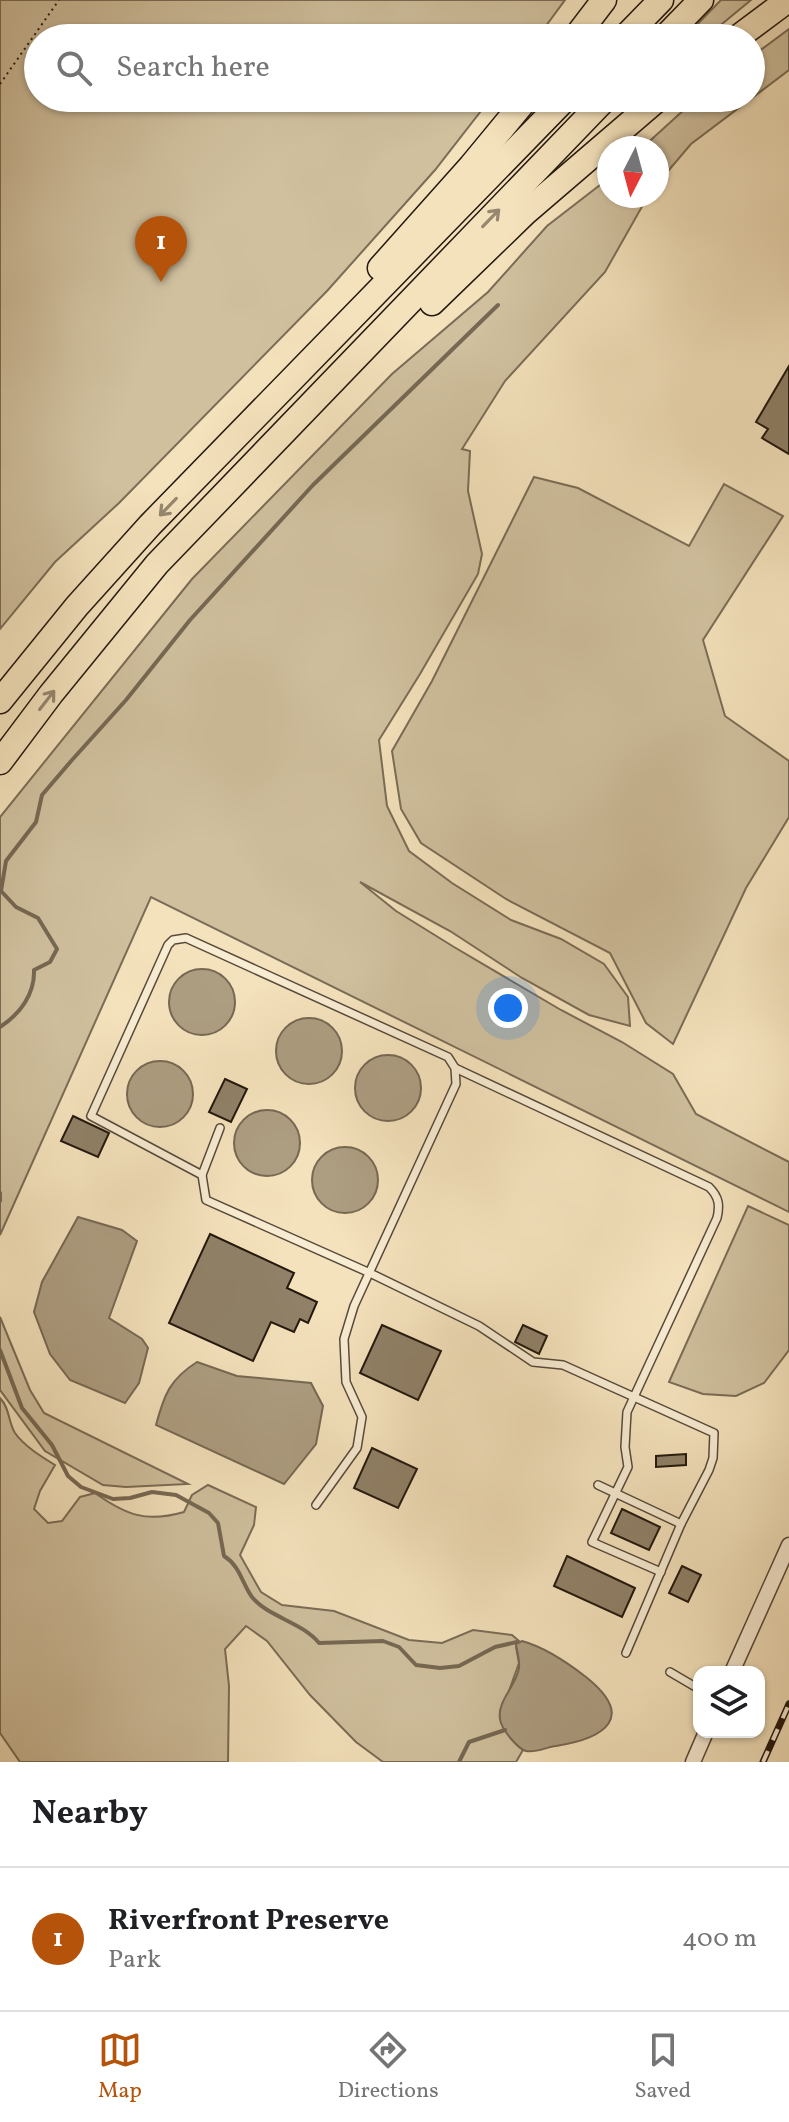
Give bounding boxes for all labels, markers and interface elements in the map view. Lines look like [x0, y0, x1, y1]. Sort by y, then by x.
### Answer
search box [24, 24, 765, 112]
icon: search [52, 46, 96, 90]
text: Search here [116, 47, 270, 89]
north arrow [597, 136, 669, 208]
one-way arrow [481, 208, 500, 228]
pin: 1 [135, 216, 187, 282]
one-way arrow [158, 497, 177, 517]
one-way arrow [38, 690, 56, 711]
your location [488, 988, 528, 1028]
map controls [693, 1666, 765, 1738]
button: layers [693, 1666, 765, 1738]
text: Nearby [32, 1791, 148, 1838]
text: Riverfront Preserve [108, 1900, 389, 1942]
text: 1 [53, 1921, 63, 1957]
text: 400 m [682, 1921, 757, 1957]
text: Park [108, 1942, 161, 1978]
tab: Map [98, 2028, 142, 2107]
tab: Directions [338, 2028, 439, 2107]
tab: Saved [634, 2028, 691, 2107]

